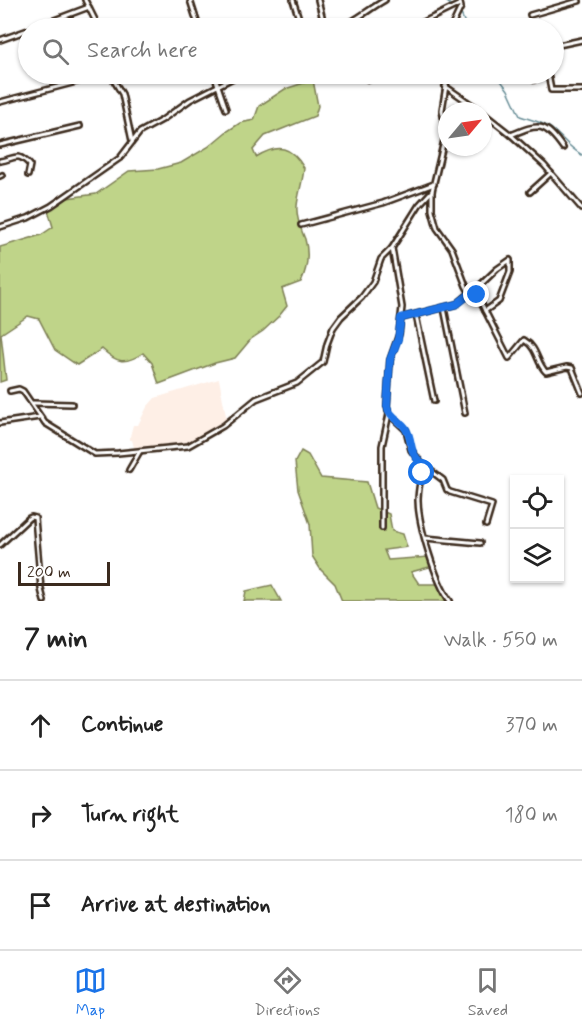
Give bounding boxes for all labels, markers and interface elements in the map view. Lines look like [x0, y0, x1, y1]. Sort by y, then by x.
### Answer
search box [18, 18, 564, 84]
icon: search [39, 35, 72, 68]
text: Search here [87, 37, 198, 65]
north arrow [438, 102, 492, 156]
route end [463, 281, 489, 307]
route start [408, 459, 434, 485]
map controls [510, 475, 564, 583]
button: locate [510, 475, 564, 529]
button: layers [510, 529, 564, 583]
scale bar [18, 559, 110, 586]
text: 200 m [27, 562, 71, 583]
text: 7 min [24, 623, 88, 657]
text: Walk · 550 m [443, 627, 558, 654]
icon: ahead [24, 709, 57, 742]
text: Continue [81, 711, 163, 739]
text: 370 m [506, 712, 558, 739]
icon: right [24, 799, 57, 832]
text: Turn right [81, 801, 179, 829]
text: 180 m [505, 802, 558, 829]
icon: arrive [24, 889, 57, 922]
text: Arrive at destination [81, 891, 271, 919]
tab: Map [74, 964, 107, 1021]
tab: Directions [254, 964, 320, 1021]
tab: Saved [468, 964, 508, 1021]

